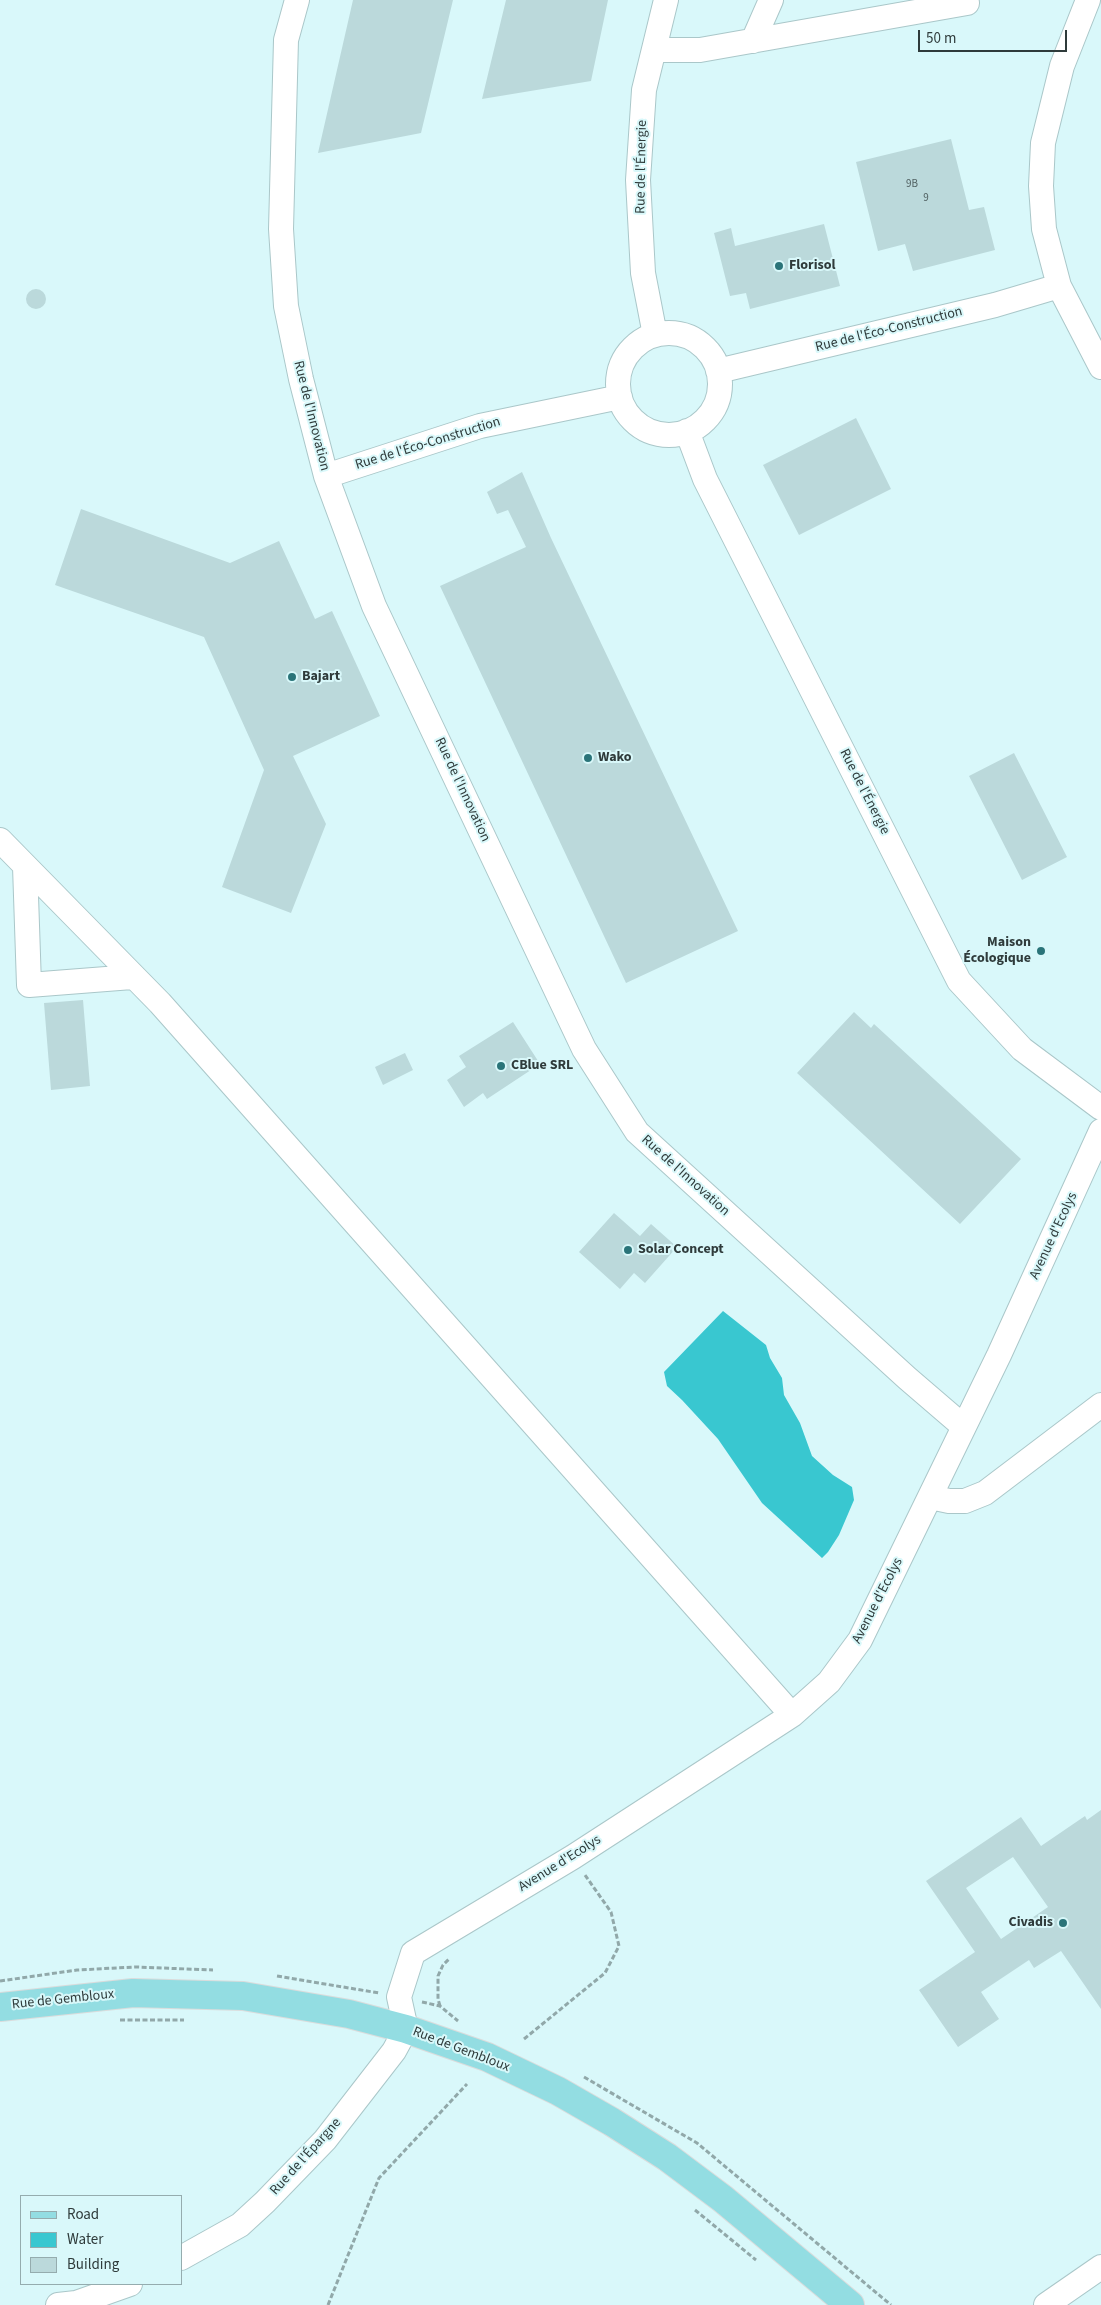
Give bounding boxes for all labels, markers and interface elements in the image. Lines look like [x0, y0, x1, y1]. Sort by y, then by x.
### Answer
scale bar [921, 20, 1070, 52]
text: 50 m [926, 28, 956, 49]
street label: Rue de l'Énergie [633, 120, 651, 214]
house number: 9B [906, 178, 918, 192]
house number: 9 [923, 192, 929, 206]
place label: Florisol [789, 258, 836, 274]
marker: Florisol [773, 260, 785, 272]
street label: Rue de l'Éco-Construction [814, 304, 964, 356]
street label: Rue de l'Innovation [289, 359, 333, 473]
street label: Rue de l'Éco-Construction [353, 414, 503, 474]
place label: Bajart [302, 669, 340, 685]
marker: Bajart [286, 671, 298, 683]
street label: Rue de l'Innovation [431, 735, 493, 845]
street label: Rue de l'Énergie [835, 746, 893, 838]
place label: Wako [598, 750, 632, 766]
marker: Wako [582, 752, 594, 764]
place label: Maison Écologique [963, 935, 1031, 968]
marker: Maison Écologique [1035, 945, 1047, 957]
place label: CBlue SRL [511, 1058, 573, 1074]
marker: CBlue SRL [495, 1060, 507, 1072]
street label: Rue de l'Innovation [637, 1132, 733, 1220]
street label: Avenue d'Ecolys [1027, 1190, 1081, 1282]
place label: Solar Concept [638, 1242, 724, 1258]
marker: Solar Concept [622, 1244, 634, 1256]
street label: Avenue d'Ecolys [849, 1555, 907, 1647]
street label: Avenue d'Ecolys [516, 1832, 604, 1896]
place label: Civadis [1008, 1915, 1053, 1931]
marker: Civadis [1057, 1917, 1069, 1929]
street label: Rue de Gembloux [11, 1986, 115, 2014]
street label: Rue de Gembloux [410, 2024, 512, 2076]
street label: Rue de l'Épargne [267, 2115, 345, 2199]
legend [20, 2195, 182, 2285]
text: Road [67, 2204, 99, 2225]
text: Water [67, 2229, 103, 2250]
text: Building [67, 2254, 119, 2275]

